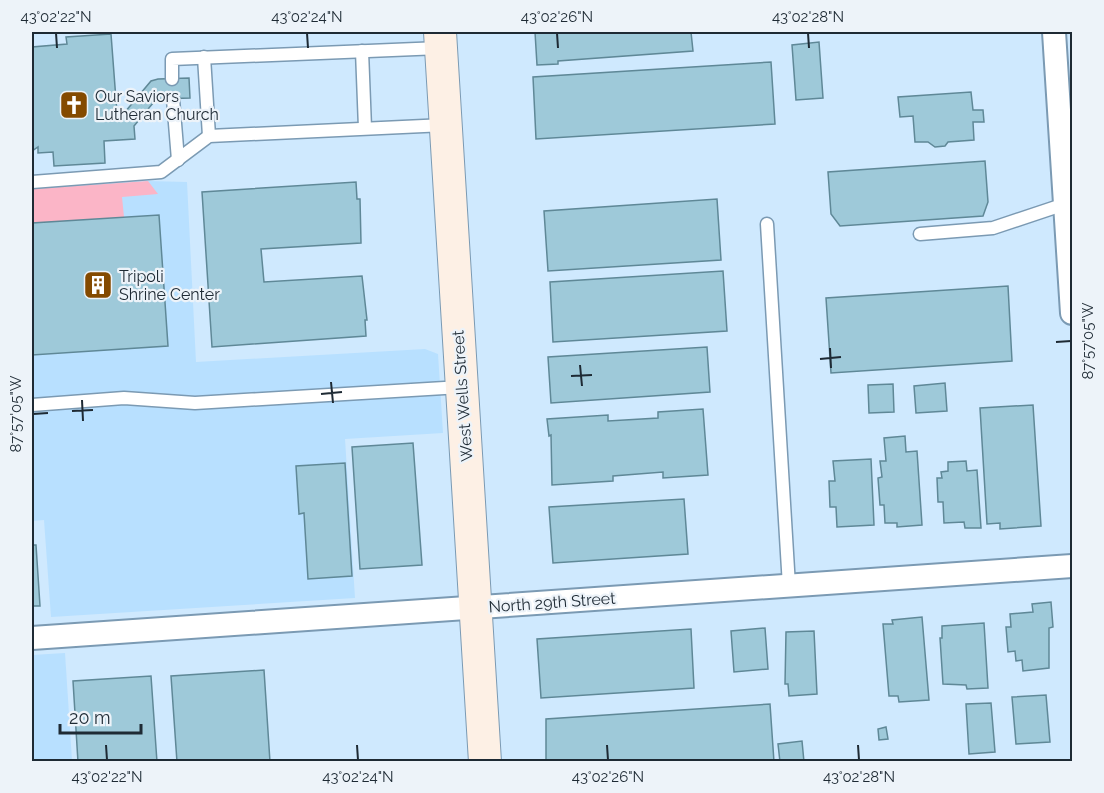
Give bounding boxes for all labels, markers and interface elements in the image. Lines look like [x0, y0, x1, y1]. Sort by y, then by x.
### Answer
text: 43°02'22"N [20, 8, 92, 26]
text: 43°02'24"N [271, 8, 343, 26]
text: 43°02'26"N [521, 8, 593, 26]
text: 43°02'28"N [772, 8, 844, 26]
place label: Our Saviors Lutheran Church [95, 87, 219, 124]
church icon: Our Saviors Lutheran Church [58, 89, 90, 121]
place label: Tripoli Shrine Center [119, 267, 220, 304]
building icon: Tripoli Shrine Center [82, 269, 114, 301]
text: 87°57'05"W [1079, 302, 1097, 380]
street label: West Wells Street [448, 329, 477, 462]
text: 87°57'05"W [7, 375, 25, 453]
street label: North 29th Street [488, 589, 617, 616]
scale bar [60, 697, 141, 735]
text: 20 m [69, 707, 111, 728]
text: 43°02'22"N [71, 768, 143, 786]
text: 43°02'24"N [322, 768, 394, 786]
text: 43°02'26"N [572, 768, 644, 786]
text: 43°02'28"N [823, 768, 895, 786]

